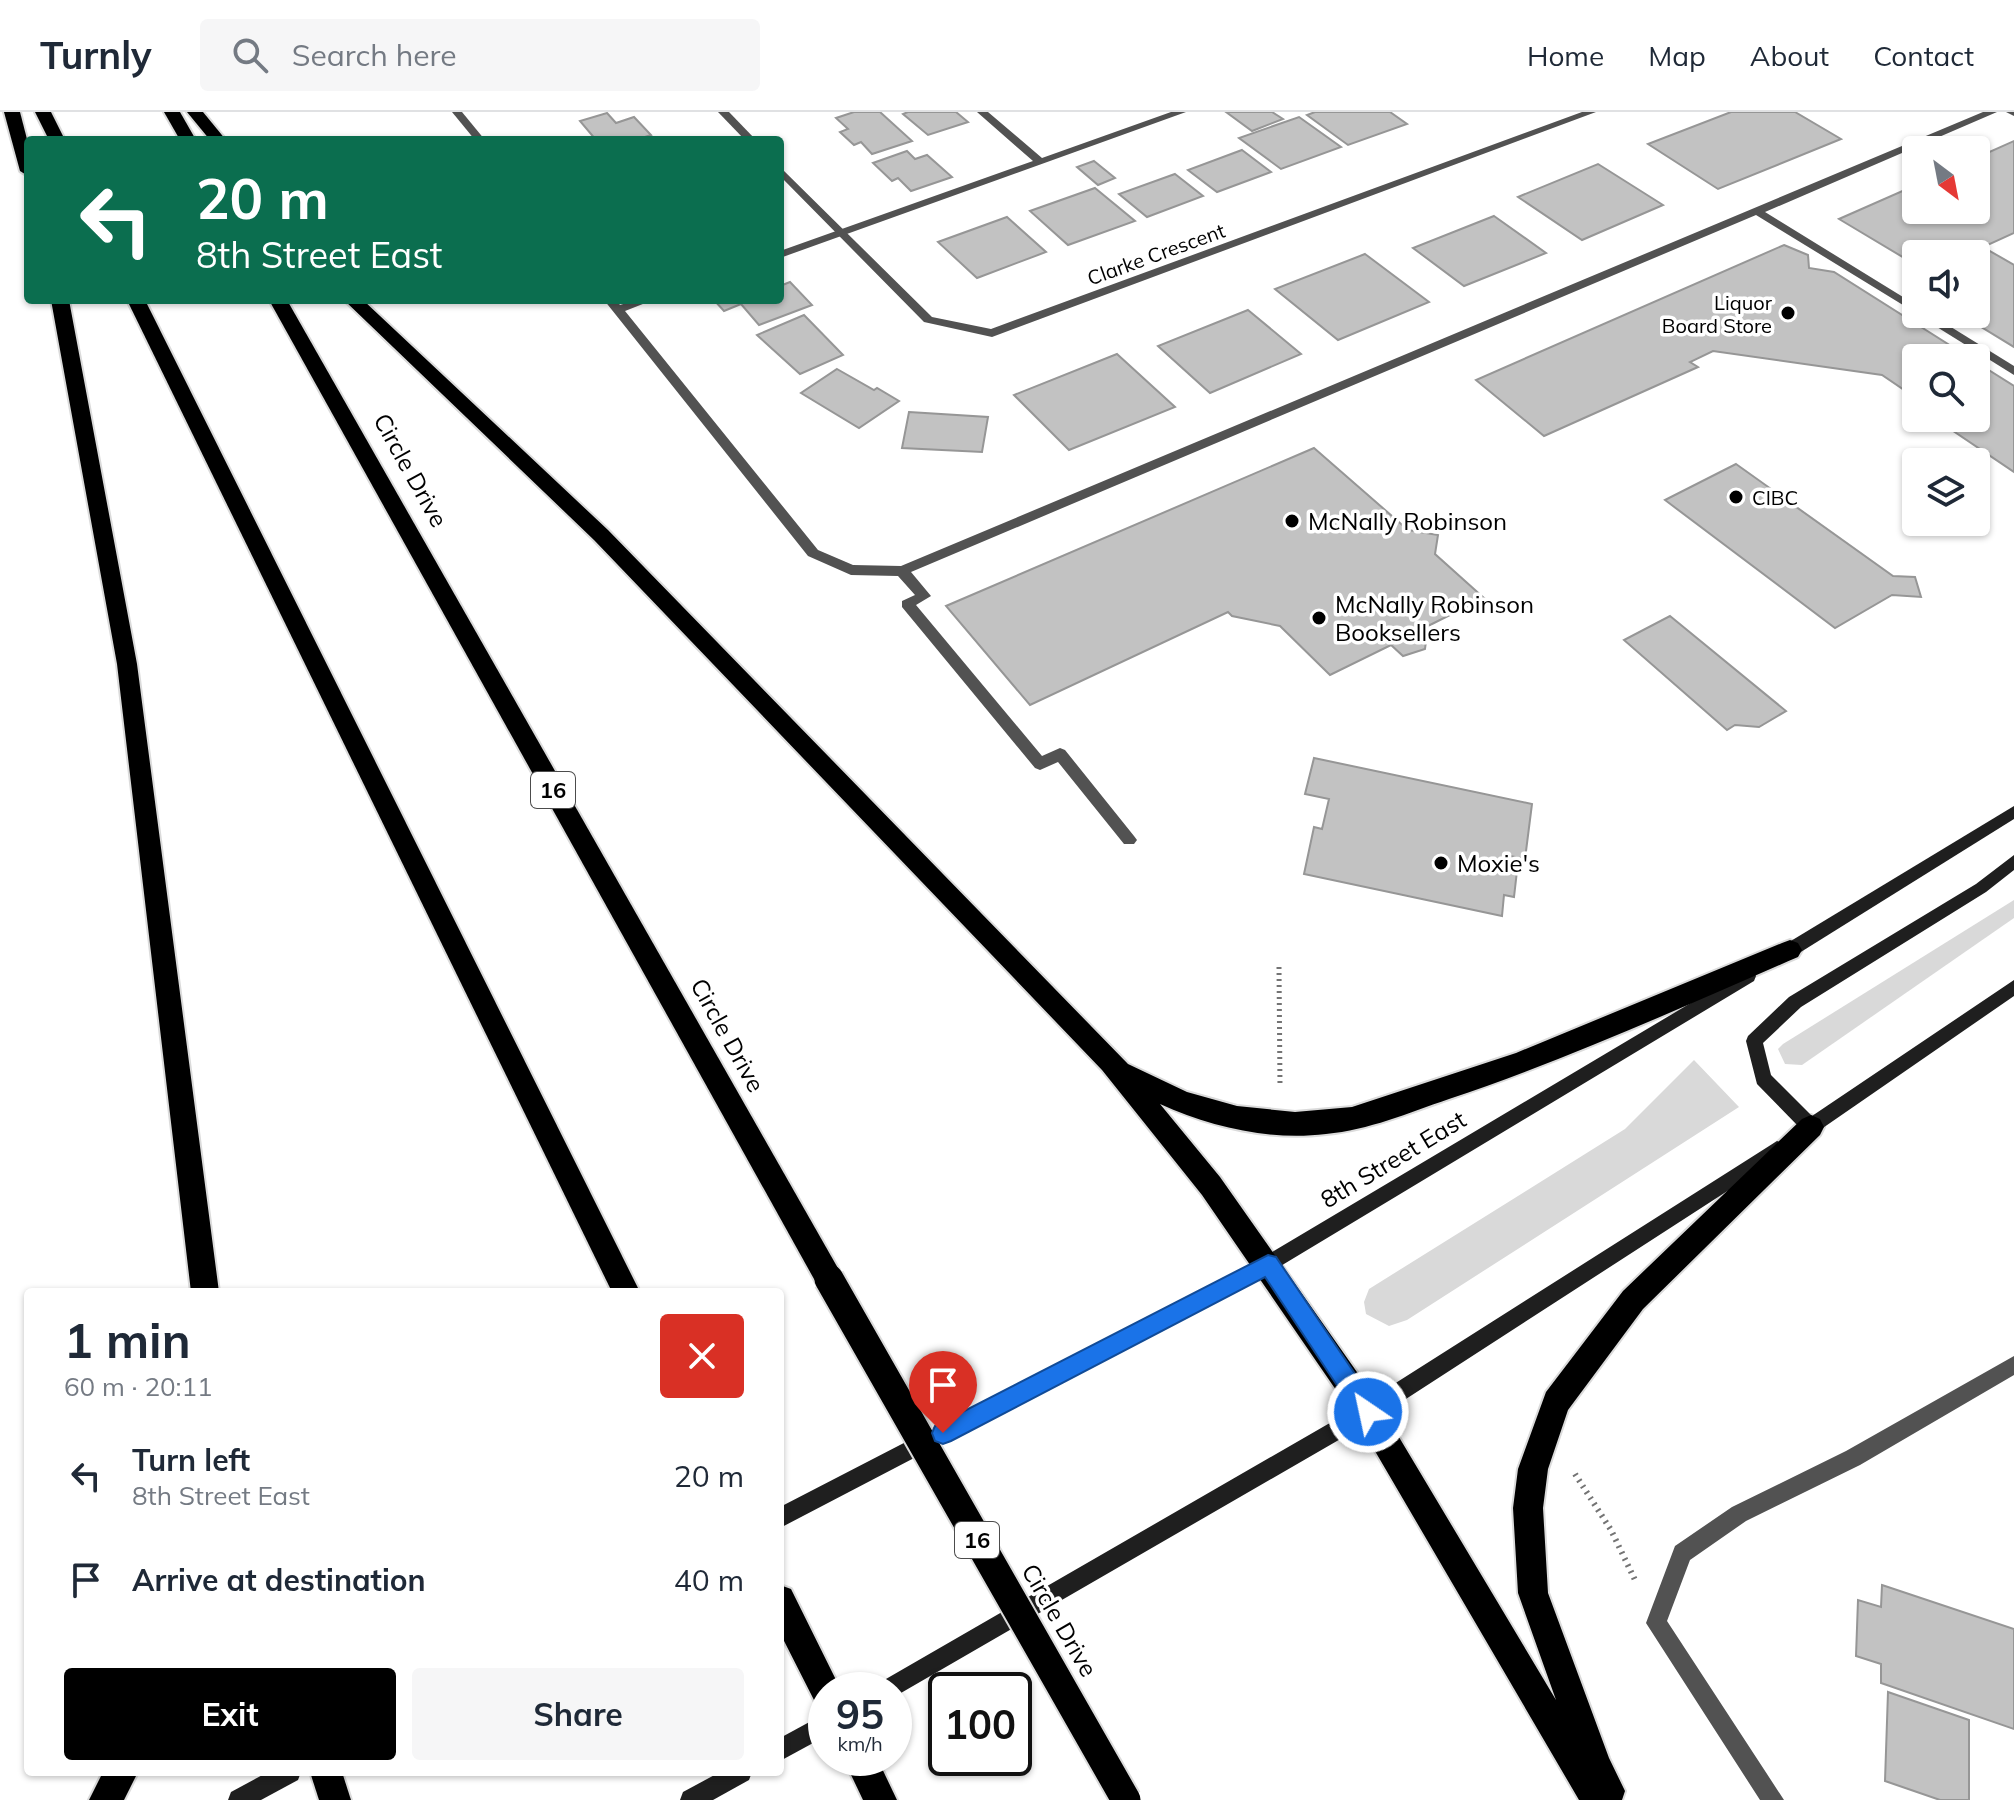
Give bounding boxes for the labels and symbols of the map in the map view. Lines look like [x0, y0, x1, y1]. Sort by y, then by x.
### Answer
north arrow [1902, 136, 1990, 224]
street label: Clarke Crescent [1084, 217, 1228, 291]
place label: Liquor Board Store [1662, 290, 1773, 338]
marker: Liquor Board Store [1779, 304, 1797, 322]
street label: Circle Drive [367, 408, 455, 532]
place label: CIBC [1752, 485, 1798, 510]
marker: CIBC [1727, 488, 1745, 506]
place label: McNally Robinson [1308, 506, 1507, 536]
marker: McNally Robinson [1283, 512, 1301, 530]
place label: McNally Robinson Booksellers [1335, 589, 1534, 647]
marker: McNally Robinson Booksellers [1310, 609, 1328, 627]
road number: 16 [531, 772, 575, 808]
place label: Moxie's [1457, 848, 1540, 878]
marker: Moxie's [1432, 854, 1450, 872]
street label: Circle Drive [684, 973, 772, 1097]
street label: 8th Street East [1315, 1104, 1471, 1214]
pin [909, 1351, 977, 1433]
position arrow [1326, 1370, 1410, 1454]
road number: 16 [955, 1522, 999, 1558]
street label: Circle Drive [1016, 1558, 1104, 1682]
speed limit sign: 100 [928, 1672, 1032, 1776]

